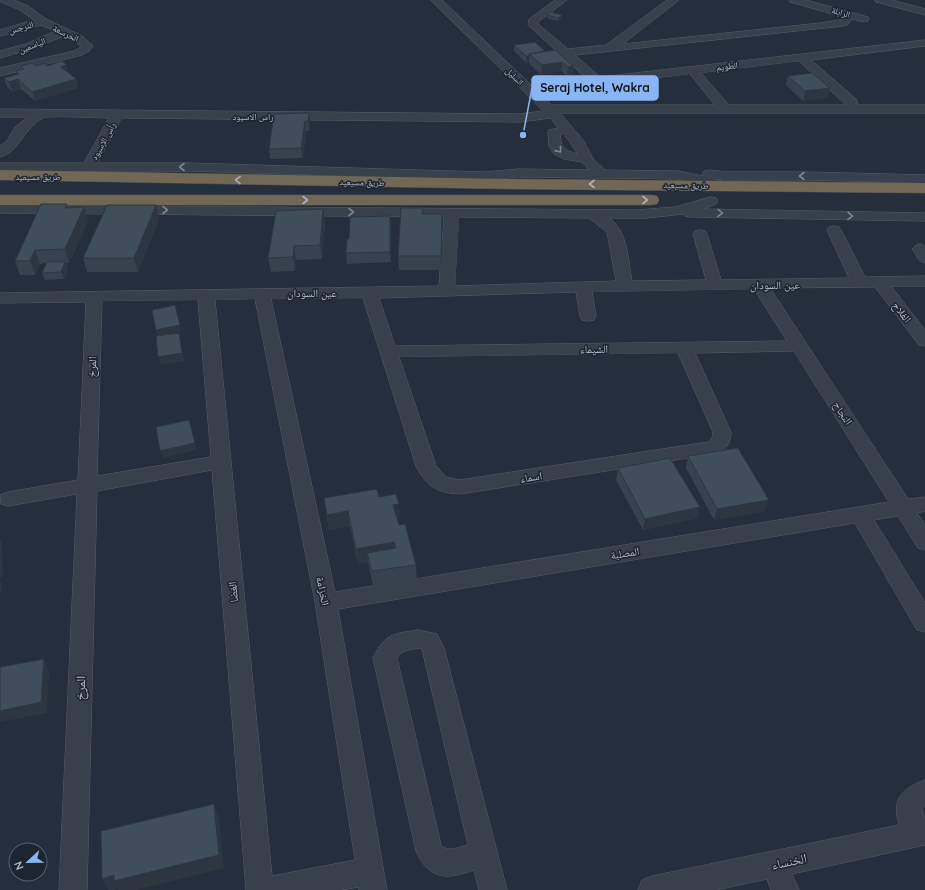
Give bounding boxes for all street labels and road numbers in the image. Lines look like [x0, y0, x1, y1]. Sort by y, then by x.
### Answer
street label: الرابلة [831, 4, 851, 20]
street label: النرجس [7, 18, 35, 36]
street label: الخرسعة [51, 22, 81, 44]
street label: الياسمين [17, 35, 47, 55]
street label: الطويم [716, 59, 739, 74]
street label: السليل [504, 65, 526, 87]
street label: راس الاسيود [232, 111, 274, 122]
street label: رأس الإسيود [88, 120, 119, 162]
street label: طريق مسيعيد [15, 171, 61, 182]
street label: طريق مسيعيد [339, 176, 385, 188]
street label: طريق مسيعيد [663, 179, 709, 191]
street label: عين السودان [750, 278, 801, 292]
street label: عين السودان [287, 286, 337, 300]
street label: الفلاح [889, 299, 915, 325]
street label: الشيماء [580, 342, 608, 356]
street label: المرخ [85, 356, 99, 378]
street label: النجاح [830, 399, 856, 427]
street label: اسماء [519, 468, 543, 486]
street label: المصلبة [610, 544, 640, 562]
street label: الخزامة [313, 575, 333, 607]
street label: الغضا [225, 581, 241, 603]
street label: المرخ [72, 675, 90, 701]
street label: الخنساء [770, 849, 808, 873]

